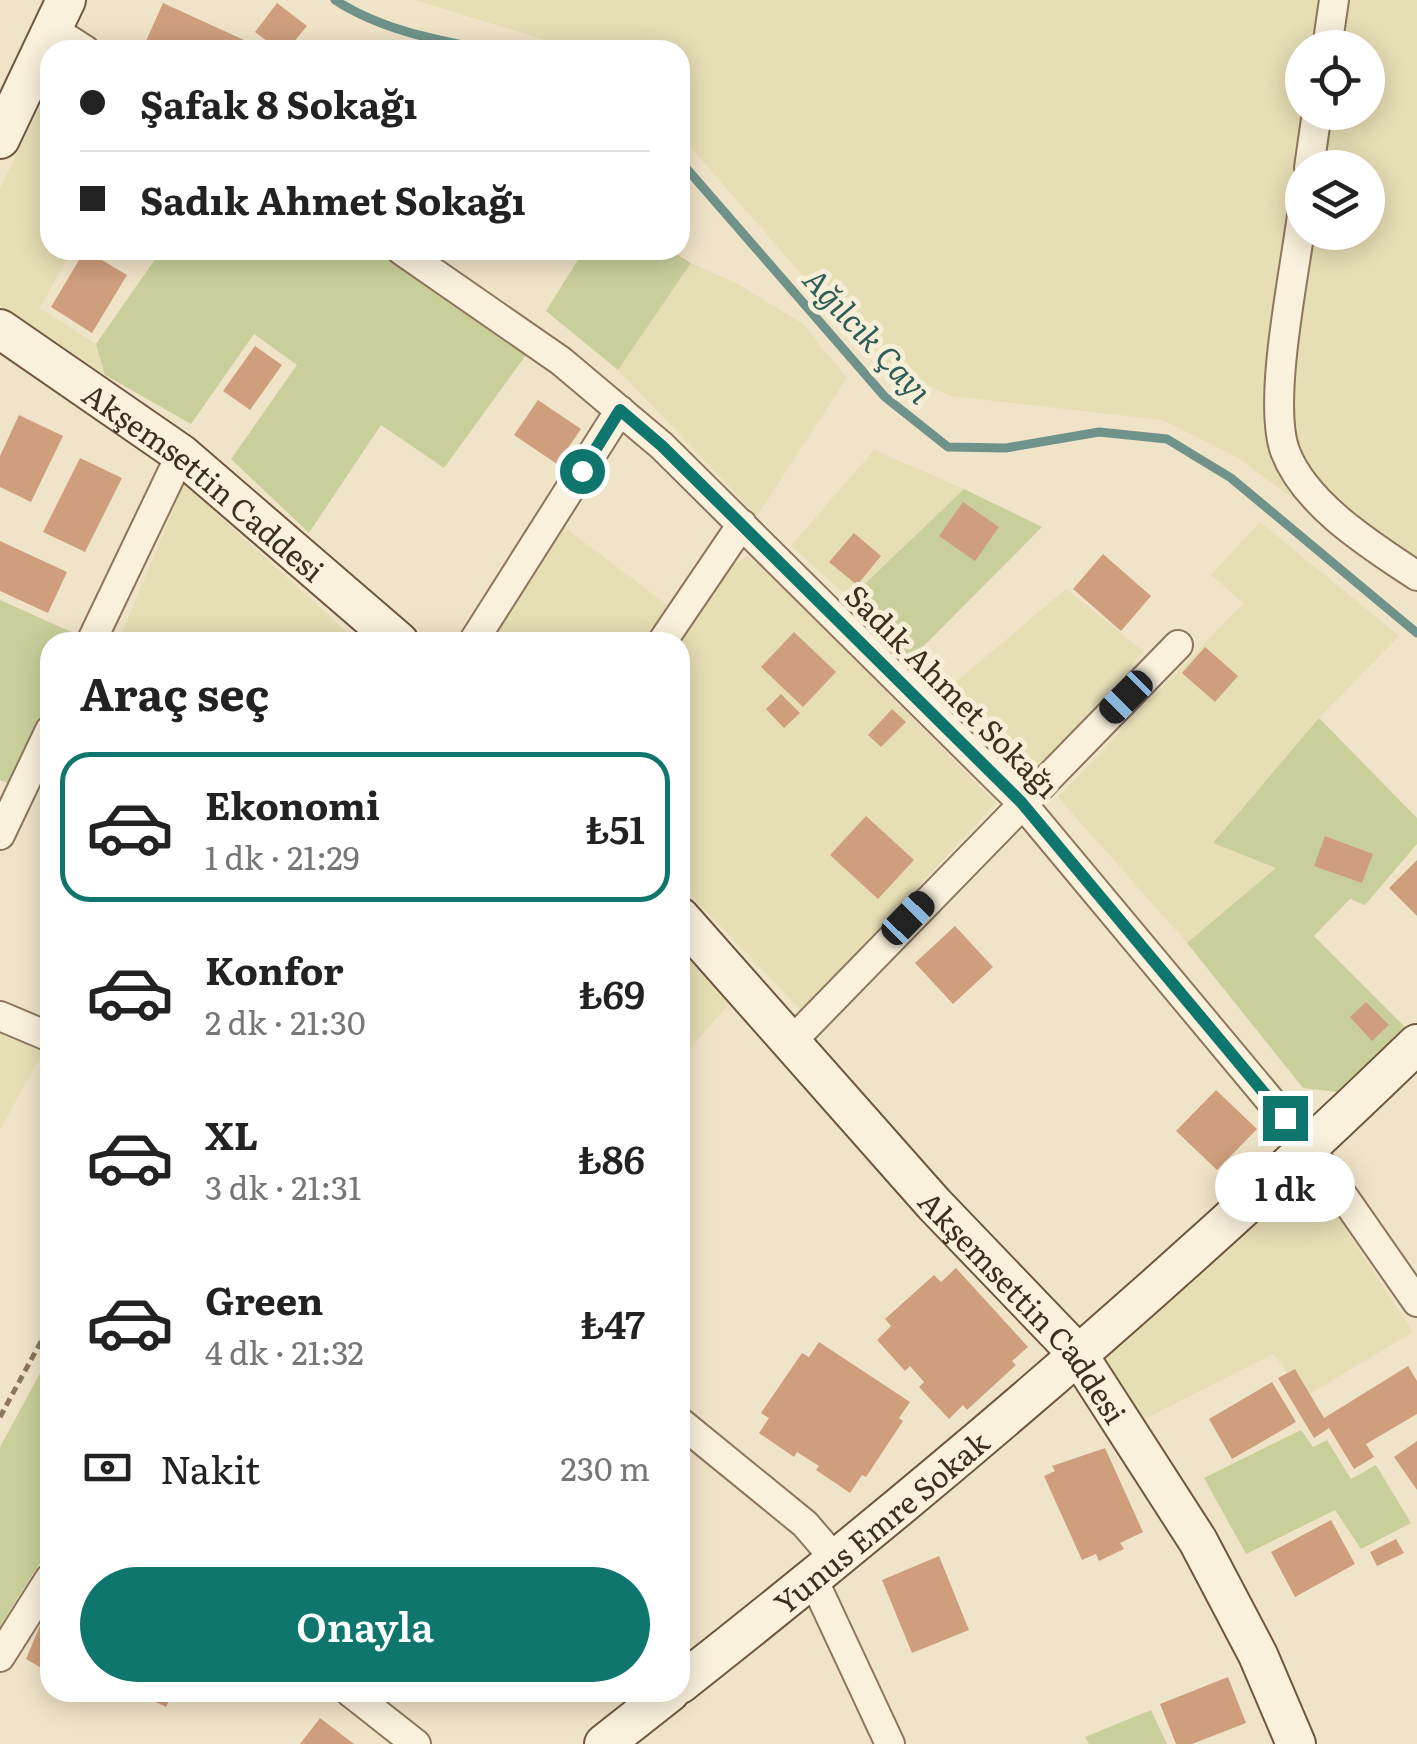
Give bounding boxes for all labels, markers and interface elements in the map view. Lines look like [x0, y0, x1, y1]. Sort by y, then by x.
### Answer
map controls [1285, 30, 1385, 250]
button: locate [1285, 30, 1385, 130]
text: Şafak 8 Sokağı [140, 74, 417, 131]
button: layers [1285, 150, 1385, 250]
text: Sadık Ahmet Sokağı [140, 170, 526, 227]
water label: Ağılcık Çayı [793, 255, 945, 413]
street label: Akşemsettin Caddesi [75, 371, 335, 591]
route start [560, 449, 605, 494]
street label: Sadık Ahmet Sokağı [836, 573, 1070, 807]
text: Araç seç [80, 658, 269, 725]
car [1094, 665, 1158, 729]
text: Ekonomi [205, 775, 380, 832]
icon: car [85, 782, 175, 872]
text: ₺51 [585, 799, 645, 856]
text: 1 dk · 21:29 [205, 832, 360, 880]
car [876, 886, 940, 950]
text: Konfor [205, 940, 344, 997]
icon: car [85, 947, 175, 1037]
text: ₺69 [578, 964, 645, 1021]
text: 2 dk · 21:30 [205, 997, 366, 1045]
route end [1263, 1096, 1308, 1141]
text: XL [205, 1105, 258, 1162]
icon: car [85, 1112, 175, 1202]
text: ₺86 [578, 1129, 645, 1186]
callout: 1 dk [1215, 1153, 1355, 1223]
text: 3 dk · 21:31 [205, 1162, 361, 1210]
text: 1 dk [1255, 1163, 1315, 1211]
street label: Akşemsettin Caddesi [909, 1180, 1138, 1432]
text: Green [205, 1270, 323, 1327]
icon: car [85, 1277, 175, 1367]
text: ₺47 [580, 1294, 645, 1351]
text: 4 dk · 21:32 [205, 1327, 364, 1375]
street label: Yunus Emre Sokak [764, 1419, 998, 1624]
text: Nakit [160, 1439, 260, 1496]
icon: cash [80, 1440, 135, 1495]
text: 230 m [560, 1443, 650, 1491]
button: Onayla [80, 1567, 650, 1682]

